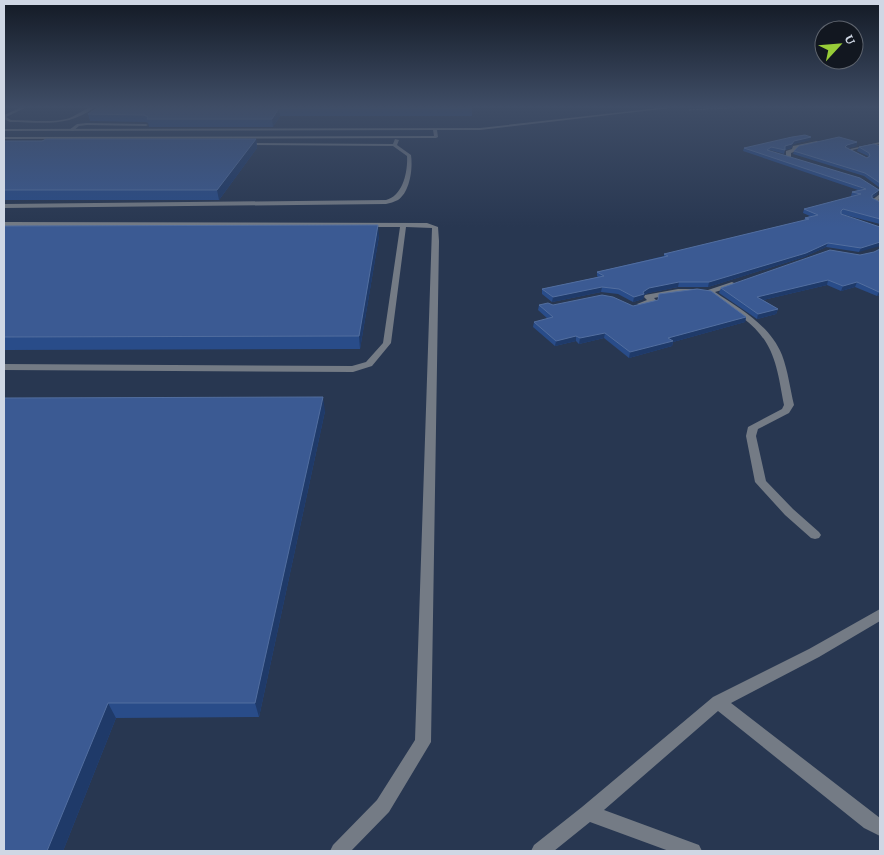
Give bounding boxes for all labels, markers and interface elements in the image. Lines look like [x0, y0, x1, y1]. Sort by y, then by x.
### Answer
north arrow [814, 20, 864, 70]
text: U [841, 31, 860, 47]

